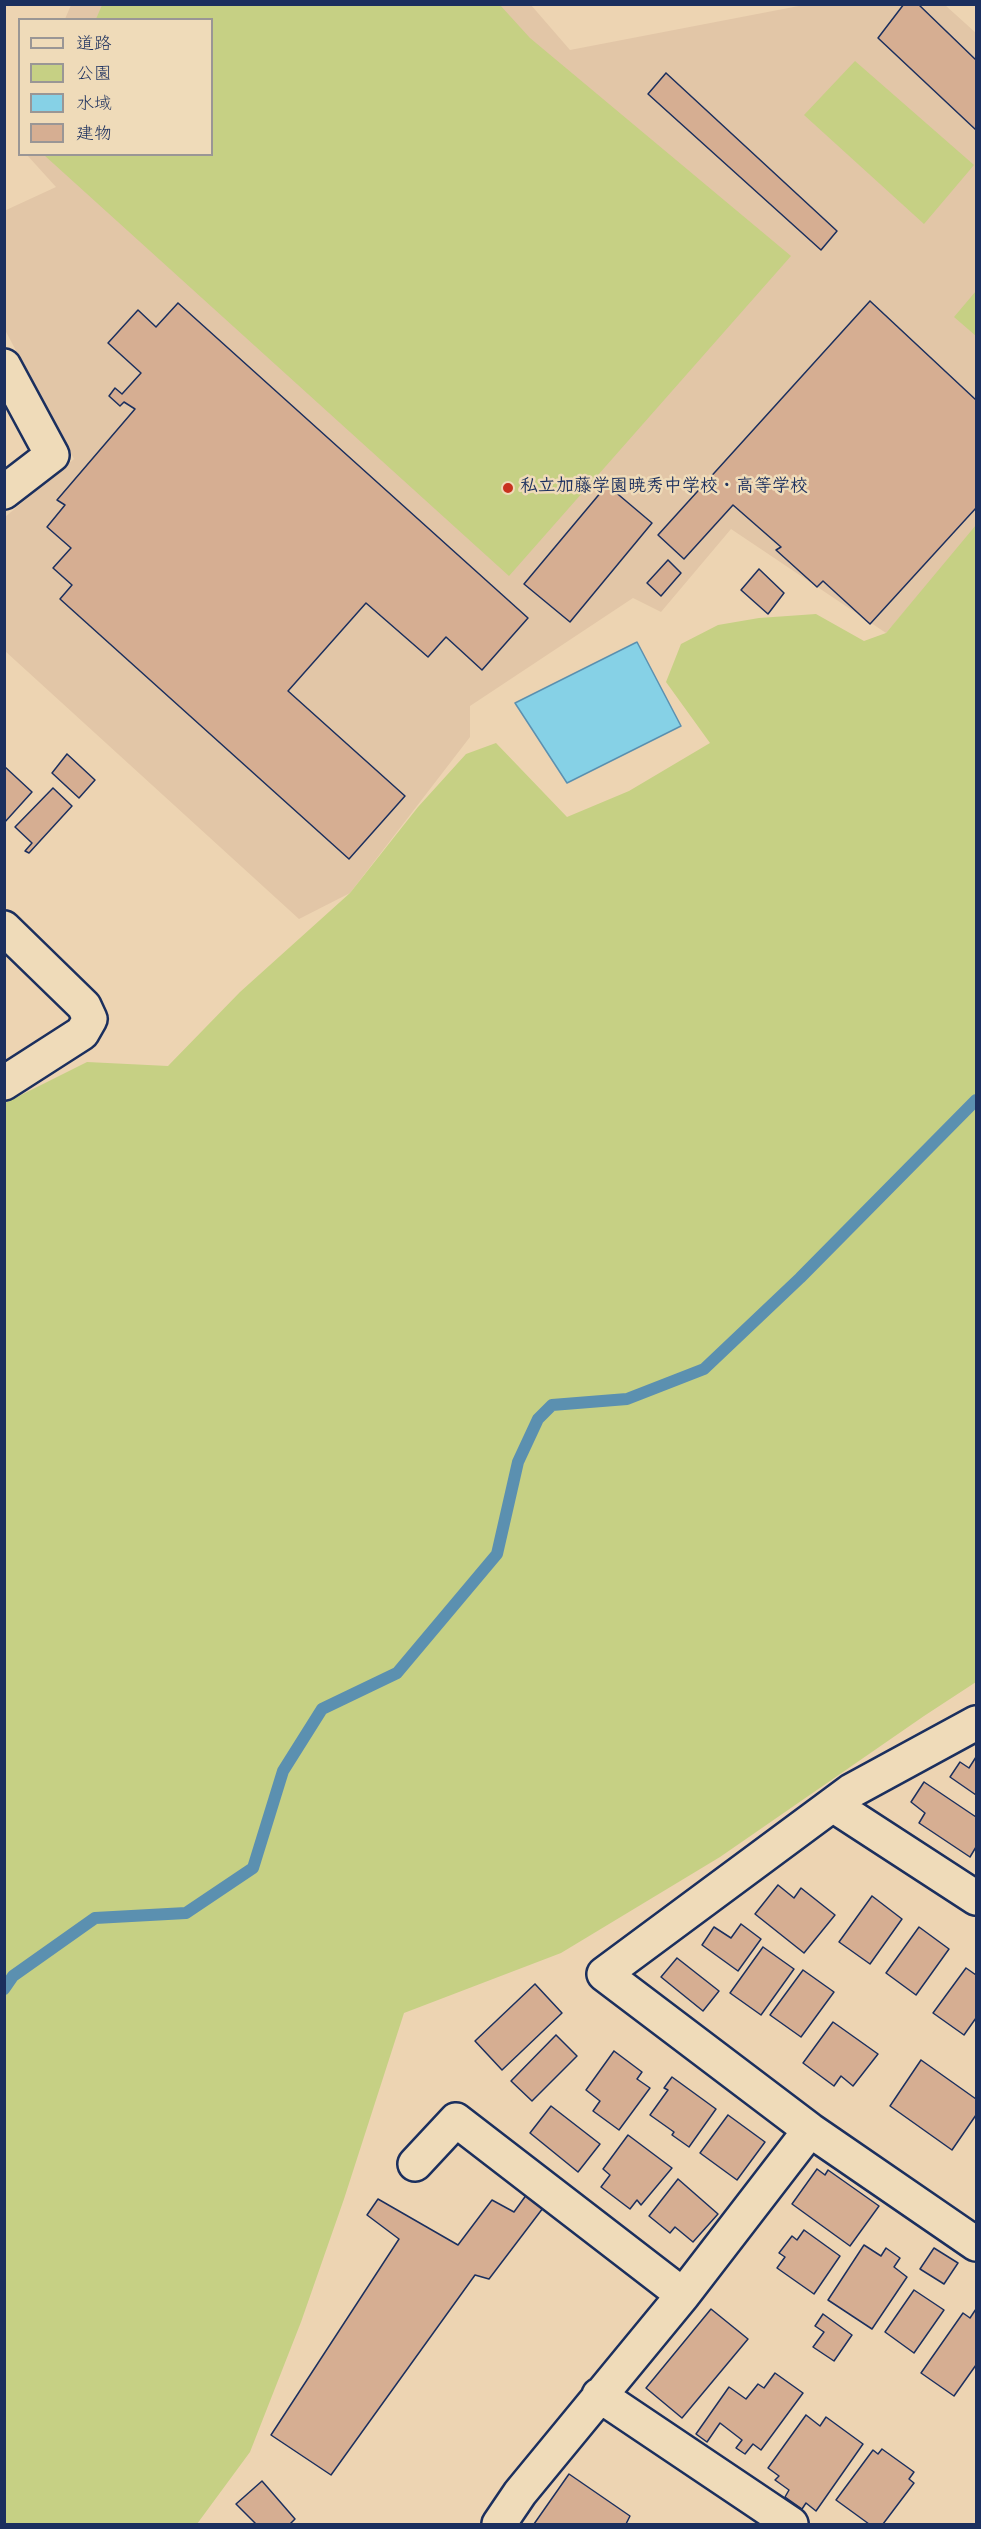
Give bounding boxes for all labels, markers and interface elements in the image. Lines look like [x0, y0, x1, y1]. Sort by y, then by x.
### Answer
legend [18, 18, 213, 156]
text: 道路 [76, 30, 112, 59]
text: 公園 [76, 60, 112, 89]
text: 水域 [76, 90, 112, 119]
text: 建物 [76, 120, 112, 149]
place label: 私立加藤学園暁秀中学校・高等学校 [520, 477, 808, 499]
marker: 私立加藤学園暁秀中学校・高等学校 [501, 481, 515, 495]

